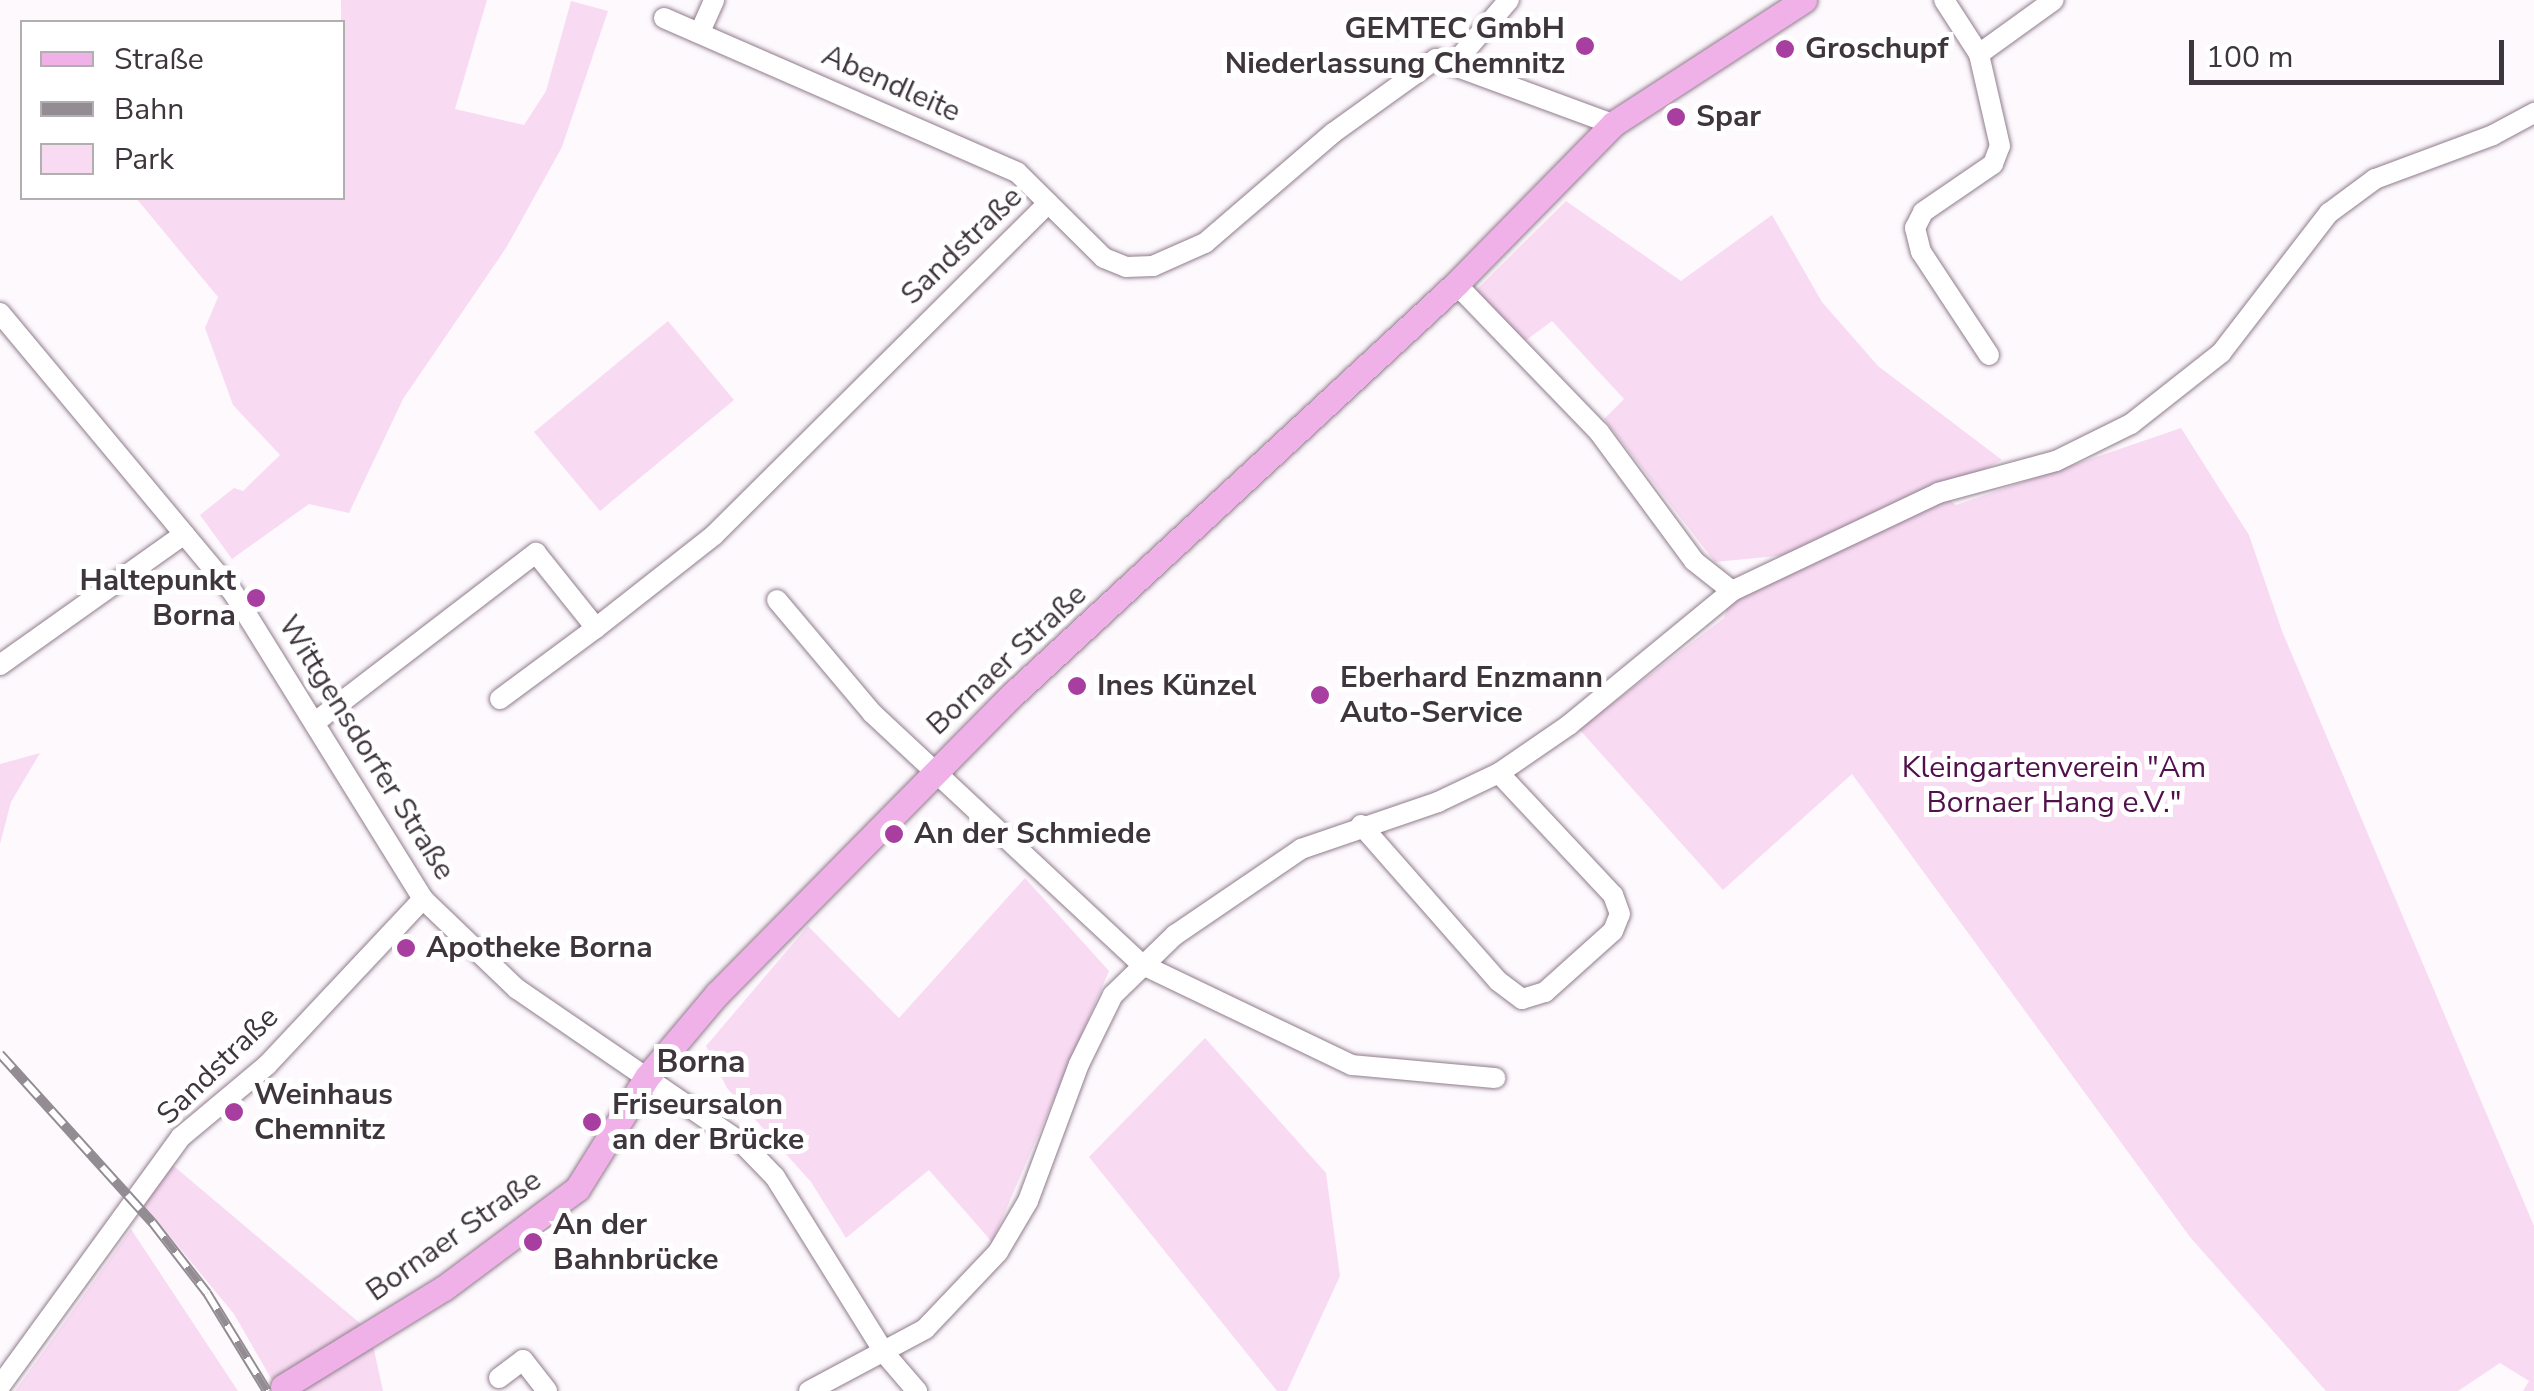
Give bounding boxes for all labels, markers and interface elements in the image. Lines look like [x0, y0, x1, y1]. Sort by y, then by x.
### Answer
place label: GEMTEC GmbH Niederlassung Chemnitz [1225, 11, 1565, 82]
legend [20, 20, 345, 200]
scale bar [2194, 20, 2509, 82]
place label: Groschupf [1805, 31, 1948, 67]
marker: GEMTEC GmbH Niederlassung Chemnitz [1574, 35, 1596, 57]
street label: Abendleite [816, 37, 966, 131]
text: 100 m [2206, 37, 2293, 78]
marker: Groschupf [1774, 38, 1796, 60]
text: Straße [114, 39, 204, 80]
text: Bahn [114, 89, 184, 130]
place label: Spar [1696, 99, 1761, 135]
marker: Spar [1665, 106, 1687, 128]
text: Park [114, 139, 174, 180]
street label: Sandstraße [894, 179, 1030, 313]
place label: Haltepunkt Borna [80, 563, 236, 634]
street label: Bornaer Straße [920, 577, 1094, 743]
marker: Haltepunkt Borna [245, 587, 267, 609]
street label: Wittgensdorfer Straße [270, 609, 462, 887]
place label: Eberhard Enzmann Auto-Service [1340, 660, 1603, 730]
place label: Ines Künzel [1097, 668, 1256, 704]
marker: Ines Künzel [1066, 675, 1088, 697]
marker: Eberhard Enzmann Auto-Service [1309, 684, 1331, 706]
park label: Kleingartenverein "Am Bornaer Hang e.V." [1902, 750, 2206, 820]
place label: An der Schmiede [914, 816, 1151, 852]
marker: An der Schmiede [883, 823, 905, 845]
place label: Apotheke Borna [426, 930, 653, 966]
marker: Apotheke Borna [395, 937, 417, 959]
street label: Sandstraße [150, 999, 286, 1133]
district label: Borna [656, 1043, 746, 1081]
place label: Weinhaus Chemnitz [254, 1077, 393, 1148]
place label: Friseursalon an der Brücke [612, 1087, 804, 1158]
marker: Weinhaus Chemnitz [223, 1101, 245, 1123]
marker: Friseursalon an der Brücke [581, 1111, 603, 1133]
street label: Bornaer Straße [360, 1163, 548, 1309]
place label: An der Bahnbrücke [553, 1207, 718, 1278]
marker: An der Bahnbrücke [522, 1231, 544, 1253]

